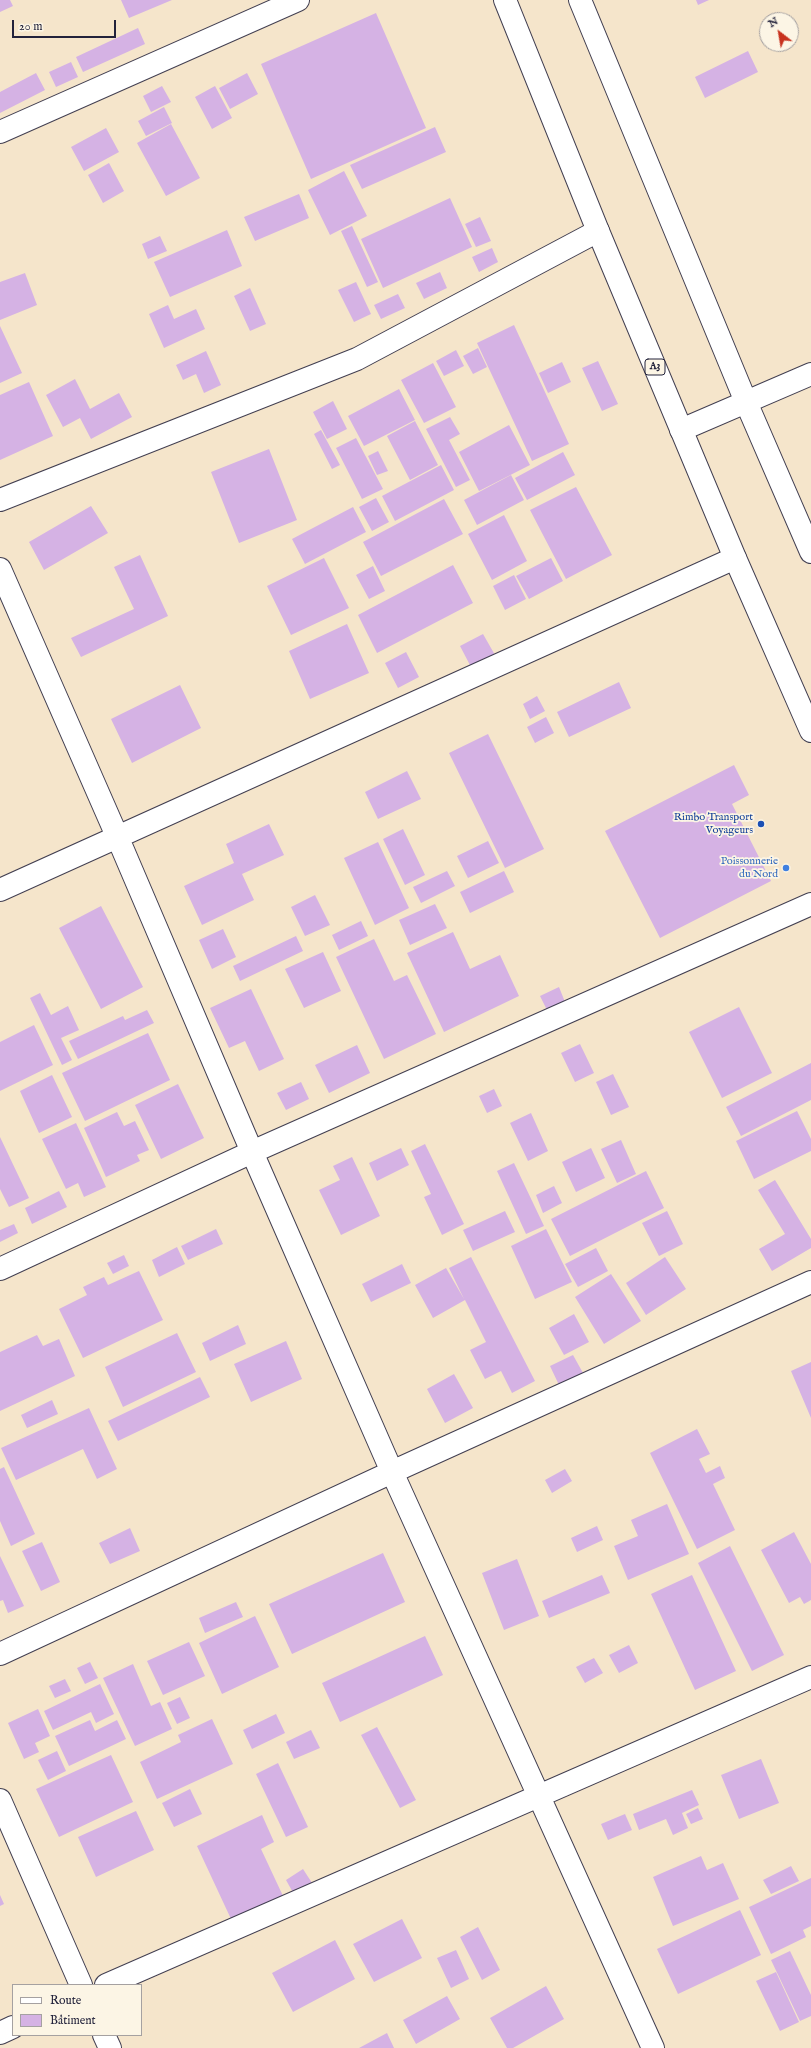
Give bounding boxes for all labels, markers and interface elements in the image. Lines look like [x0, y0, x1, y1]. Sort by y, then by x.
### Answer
scale bar [14, 12, 118, 38]
north arrow [759, 12, 799, 52]
text: N [766, 14, 781, 31]
text: 20 m [19, 19, 42, 34]
road number: A3 [645, 359, 665, 375]
place label: Rimbo Transport Voyageurs [674, 811, 753, 837]
marker: Rimbo Transport Voyageurs [756, 819, 766, 829]
place label: Poissonnerie du Nord [721, 855, 778, 881]
marker: Poissonnerie du Nord [781, 863, 791, 873]
legend [12, 1984, 142, 2036]
text: Route [50, 1993, 81, 2008]
text: Bâtiment [50, 2013, 96, 2028]

